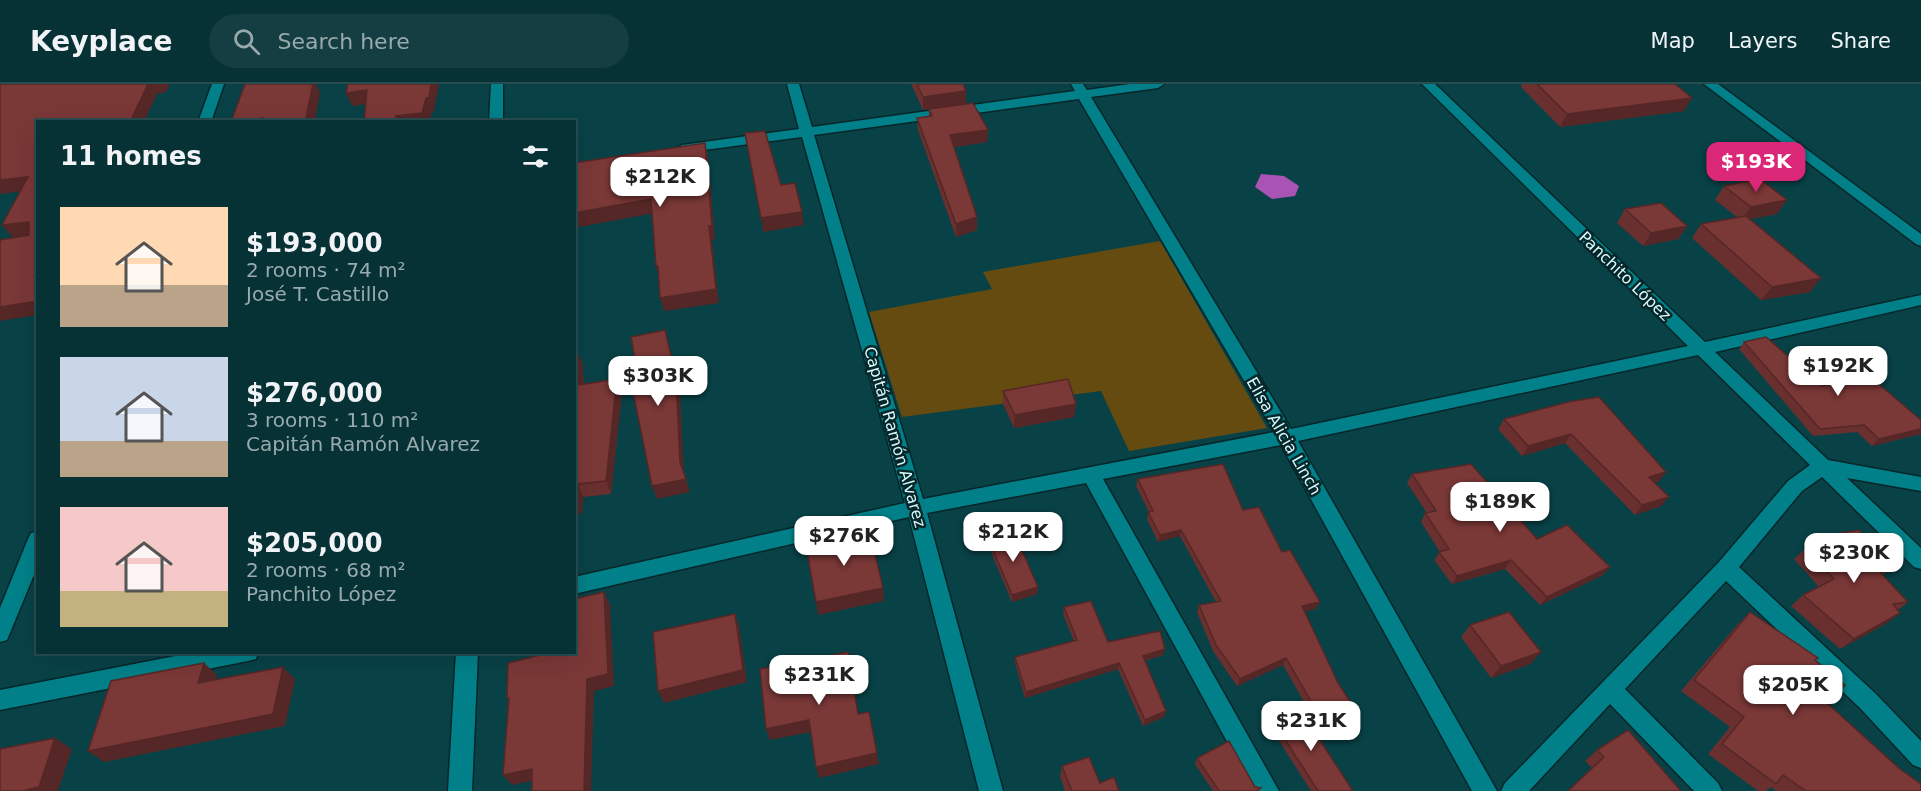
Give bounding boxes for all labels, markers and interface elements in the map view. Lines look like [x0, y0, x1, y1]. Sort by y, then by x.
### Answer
search box [209, 14, 629, 68]
text: Keyplace [30, 25, 173, 58]
icon: search [230, 25, 263, 58]
text: Search here [278, 29, 410, 54]
text: Map [1651, 29, 1695, 53]
text: Layers [1728, 29, 1797, 53]
text: Share [1830, 29, 1891, 53]
icon: filters [519, 140, 552, 173]
text: 11 homes [60, 141, 202, 171]
pin: $193K [1714, 142, 1798, 193]
text: $193K [1720, 149, 1792, 173]
pin: $212K [618, 157, 702, 208]
text: $212K [624, 164, 696, 188]
street label: Panchito López [1575, 227, 1675, 325]
text: $193,000 [246, 228, 383, 258]
icon: home [108, 231, 180, 303]
text: 2 rooms · 74 m² [246, 258, 406, 282]
text: José T. Castillo [246, 282, 389, 306]
street label: Capitán Ramón Alvarez [860, 344, 930, 530]
pin: $192K [1796, 346, 1880, 397]
text: $192K [1802, 353, 1874, 377]
pin: $303K [616, 356, 700, 407]
text: $303K [622, 363, 694, 387]
street label: Elisa Alicia Linch [1243, 374, 1325, 498]
text: $276,000 [246, 378, 383, 408]
icon: home [108, 381, 180, 453]
text: 3 rooms · 110 m² [246, 408, 418, 432]
text: Capitán Ramón Alvarez [246, 432, 480, 456]
pin: $189K [1458, 482, 1542, 533]
text: $189K [1464, 489, 1536, 513]
pin: $212K [971, 512, 1055, 563]
pin: $276K [802, 516, 886, 567]
text: $212K [977, 519, 1049, 543]
text: $276K [808, 523, 880, 547]
text: $205,000 [246, 528, 383, 558]
icon: home [108, 531, 180, 603]
pin: $230K [1812, 533, 1896, 584]
text: $230K [1818, 540, 1890, 564]
text: 2 rooms · 68 m² [246, 558, 406, 582]
text: Panchito López [246, 582, 396, 606]
pin: $231K [777, 655, 861, 706]
text: $231K [783, 662, 855, 686]
pin: $205K [1751, 665, 1835, 716]
text: $205K [1757, 672, 1829, 696]
pin: $231K [1269, 701, 1353, 752]
text: $231K [1275, 708, 1347, 732]

